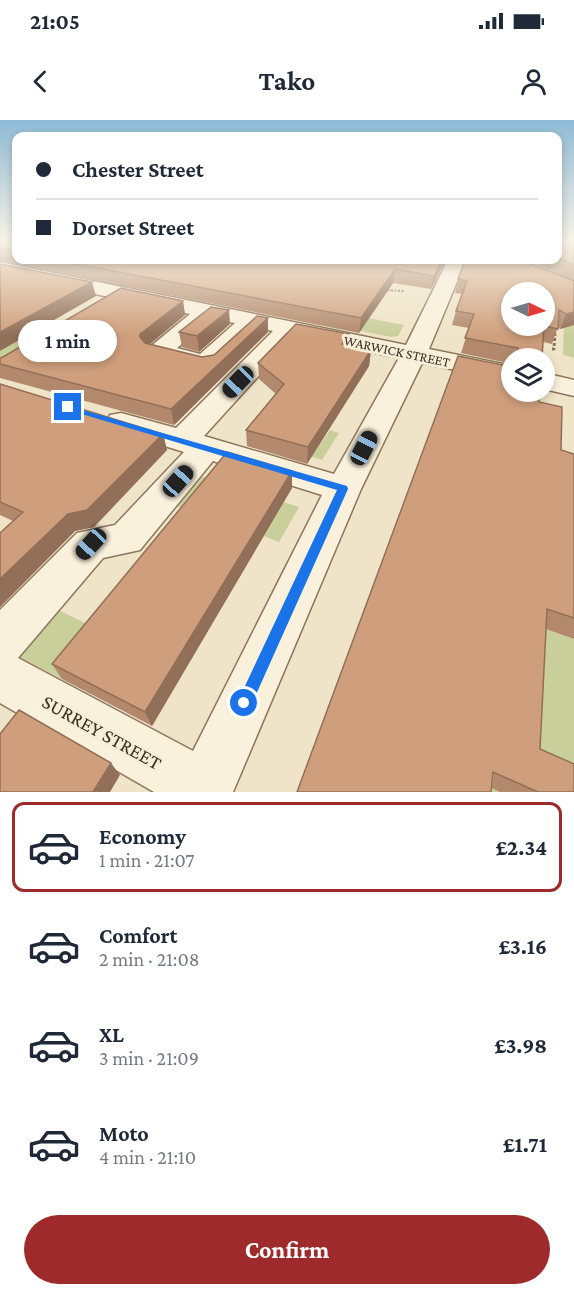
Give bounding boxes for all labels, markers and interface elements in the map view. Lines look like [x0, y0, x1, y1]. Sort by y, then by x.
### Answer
text: 21:05 [30, 9, 80, 34]
icon: back [24, 65, 57, 98]
icon: person [517, 65, 550, 98]
text: Tako [259, 66, 315, 96]
text: Chester Street [72, 157, 204, 182]
text: Dorset Street [72, 215, 194, 240]
north arrow [501, 282, 555, 336]
map controls [501, 282, 555, 402]
callout: 1 min [19, 320, 118, 362]
text: 1 min [45, 330, 90, 352]
street label: WARWICK STREET [342, 332, 452, 370]
button: layers [501, 348, 555, 402]
car [219, 363, 257, 401]
route end [54, 393, 81, 420]
car [348, 428, 380, 468]
car [159, 462, 197, 500]
car [72, 525, 110, 563]
route start [230, 689, 257, 716]
street label: SURREY STREET [38, 690, 166, 774]
icon: car [27, 820, 81, 874]
text: Economy [99, 824, 186, 849]
text: £2.34 [496, 835, 547, 860]
text: 1 min · 21:07 [99, 849, 195, 871]
icon: car [27, 919, 81, 973]
text: Comfort [99, 923, 177, 948]
text: £3.16 [499, 934, 547, 959]
text: 2 min · 21:08 [99, 948, 199, 970]
icon: car [27, 1018, 81, 1072]
text: XL [99, 1022, 124, 1047]
text: £3.98 [494, 1033, 547, 1058]
text: 3 min · 21:09 [99, 1047, 199, 1069]
icon: car [27, 1117, 81, 1171]
text: Moto [99, 1121, 149, 1146]
text: £1.71 [503, 1132, 547, 1157]
text: 4 min · 21:10 [99, 1146, 196, 1168]
button: Confirm [24, 1215, 550, 1284]

